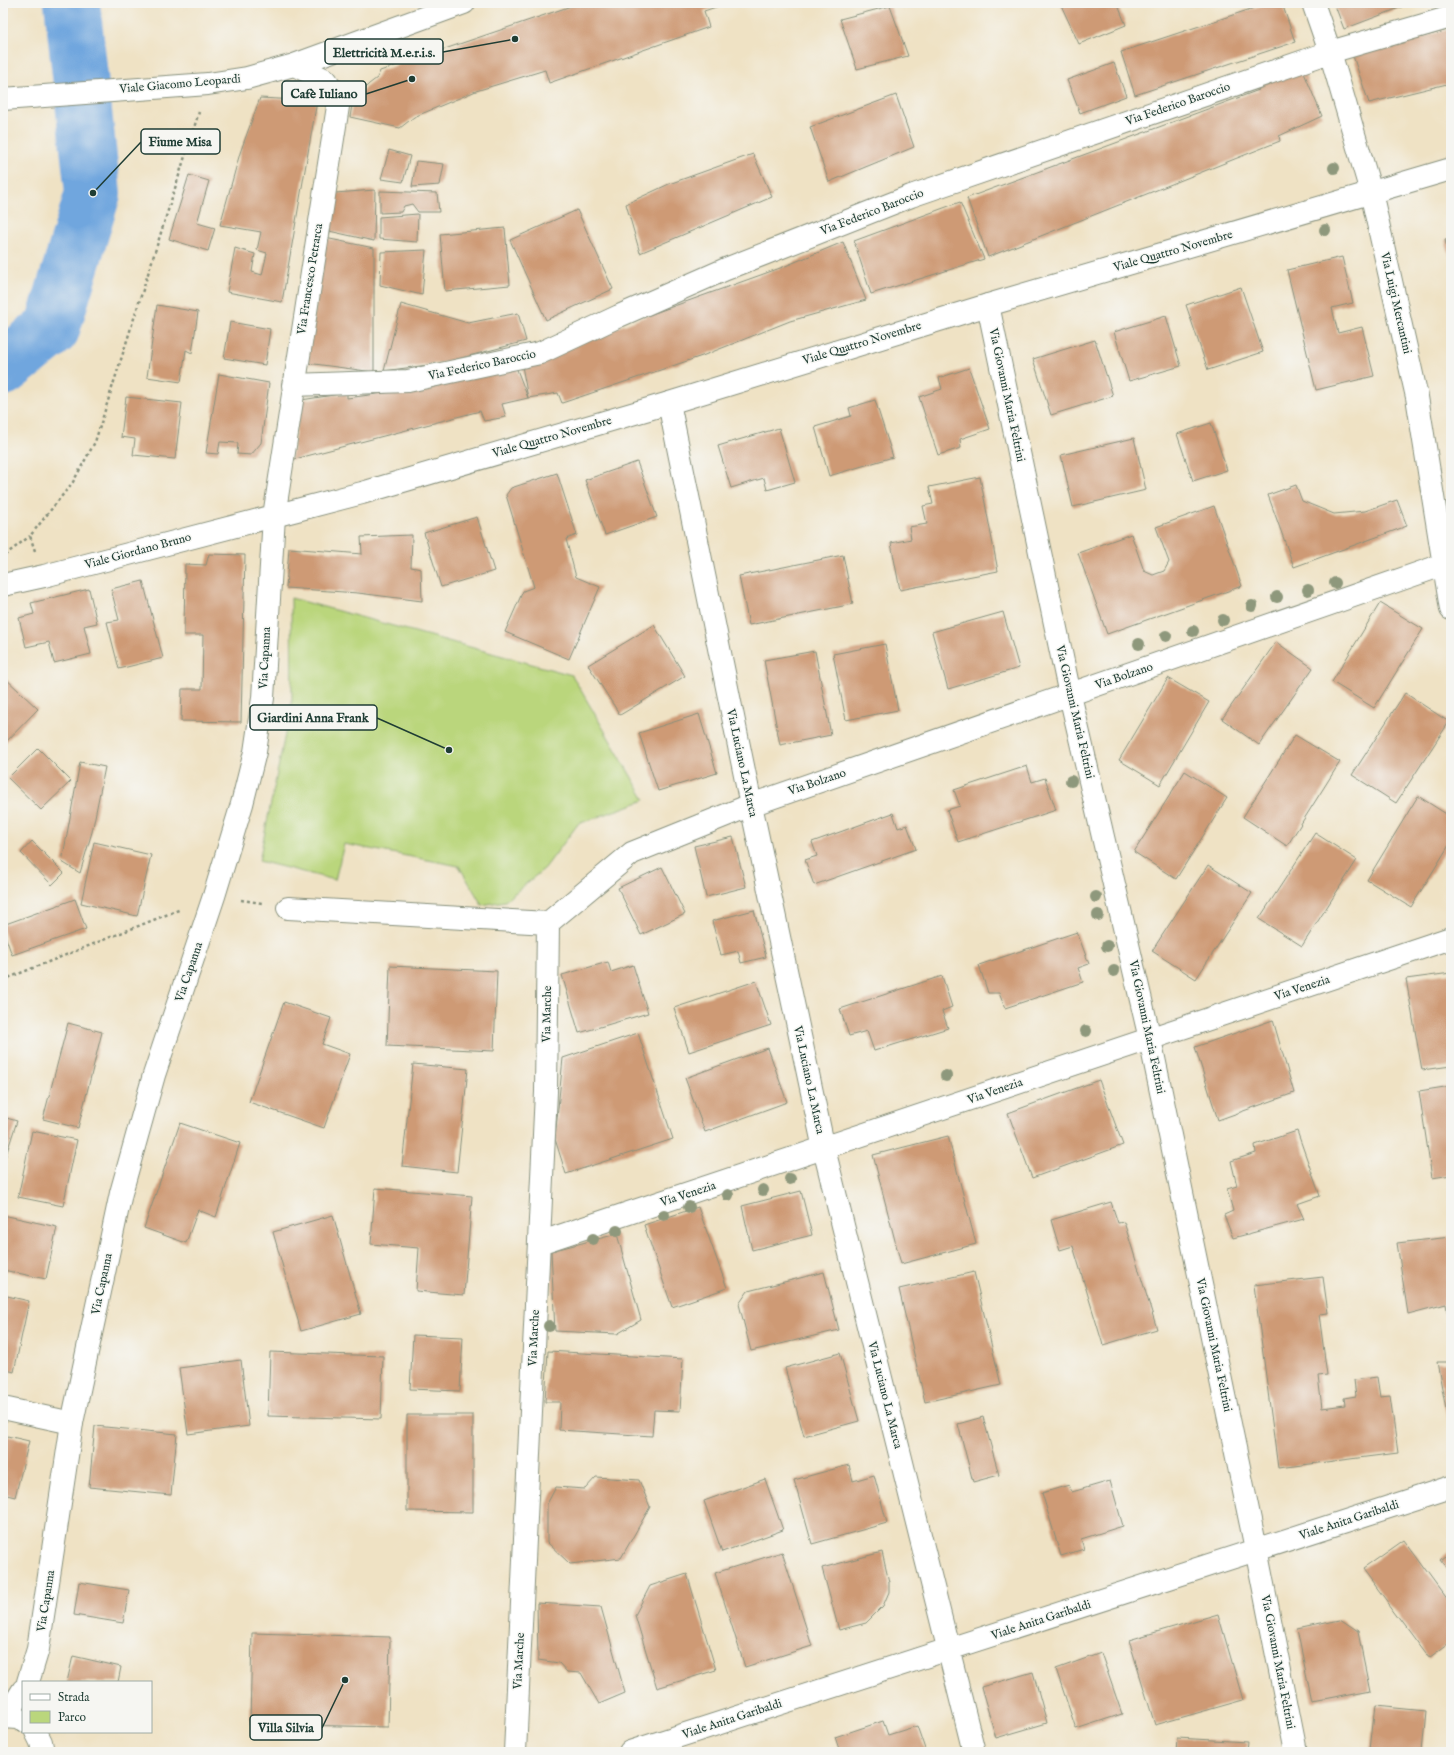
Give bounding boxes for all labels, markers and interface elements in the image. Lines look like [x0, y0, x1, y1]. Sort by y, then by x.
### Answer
callout: Elettricità M.e.r.i.s. [325, 39, 443, 64]
text: Elettricità M.e.r.i.s. [333, 45, 435, 62]
street label: Viale Giacomo Leopardi [118, 71, 241, 98]
street label: Via Federico Baroccio [1123, 79, 1233, 129]
callout: Cafè Iuliano [282, 81, 366, 106]
text: Cafè Iuliano [290, 86, 358, 103]
callout: Fiume Misa [141, 129, 220, 154]
text: Fiume Misa [148, 134, 212, 151]
street label: Via Federico Baroccio [817, 185, 926, 239]
street label: Via Francesco Petrarca [294, 222, 326, 337]
street label: Viale Quattro Novembre [1111, 227, 1235, 275]
street label: Via Luigi Mercantini [1377, 250, 1415, 355]
street label: Viale Quattro Novembre [800, 318, 924, 368]
street label: Via Giovanni Maria Feltrini [985, 326, 1029, 463]
street label: Via Federico Baroccio [426, 346, 538, 384]
street label: Viale Quattro Novembre [490, 413, 614, 461]
street label: Viale Giordano Bruno [82, 529, 193, 573]
street label: Via Capanna [256, 626, 275, 691]
street label: Via Giovanni Maria Feltrini [1052, 643, 1098, 780]
street label: Via Bolzano [1092, 659, 1155, 693]
callout: Giardini Anna Frank [250, 705, 377, 730]
street label: Via Luciano La Marca [723, 707, 761, 819]
text: Giardini Anna Frank [257, 710, 370, 727]
street label: Via Bolzano [785, 765, 848, 799]
street label: Via Capanna [171, 939, 207, 1005]
street label: Via Giovanni Maria Feltrini [1125, 958, 1169, 1095]
street label: Via Venezia [1271, 972, 1332, 1004]
street label: Via Marche [539, 985, 555, 1044]
street label: Via Luciano La Marca [790, 1024, 828, 1136]
street label: Via Venezia [964, 1074, 1025, 1108]
street label: Via Venezia [657, 1178, 718, 1210]
street label: Via Capanna [88, 1251, 117, 1317]
street label: Via Giovanni Maria Feltrini [1192, 1276, 1236, 1413]
street label: Via Marche [525, 1309, 543, 1368]
street label: Via Luciano La Marca [864, 1339, 906, 1451]
street label: Viale Anita Garibaldi [1296, 1497, 1401, 1544]
street label: Via Capanna [34, 1568, 59, 1634]
street label: Via Giovanni Maria Feltrini [1257, 1593, 1298, 1730]
street label: Viale Anita Garibaldi [988, 1597, 1093, 1644]
street label: Via Marche [510, 1632, 528, 1691]
legend [22, 1681, 152, 1733]
text: Strada [58, 1690, 90, 1705]
street label: Viale Anita Garibaldi [679, 1696, 784, 1743]
text: Parco [58, 1710, 87, 1725]
callout: Villa Silvia [250, 1715, 322, 1740]
text: Villa Silvia [257, 1720, 314, 1737]

